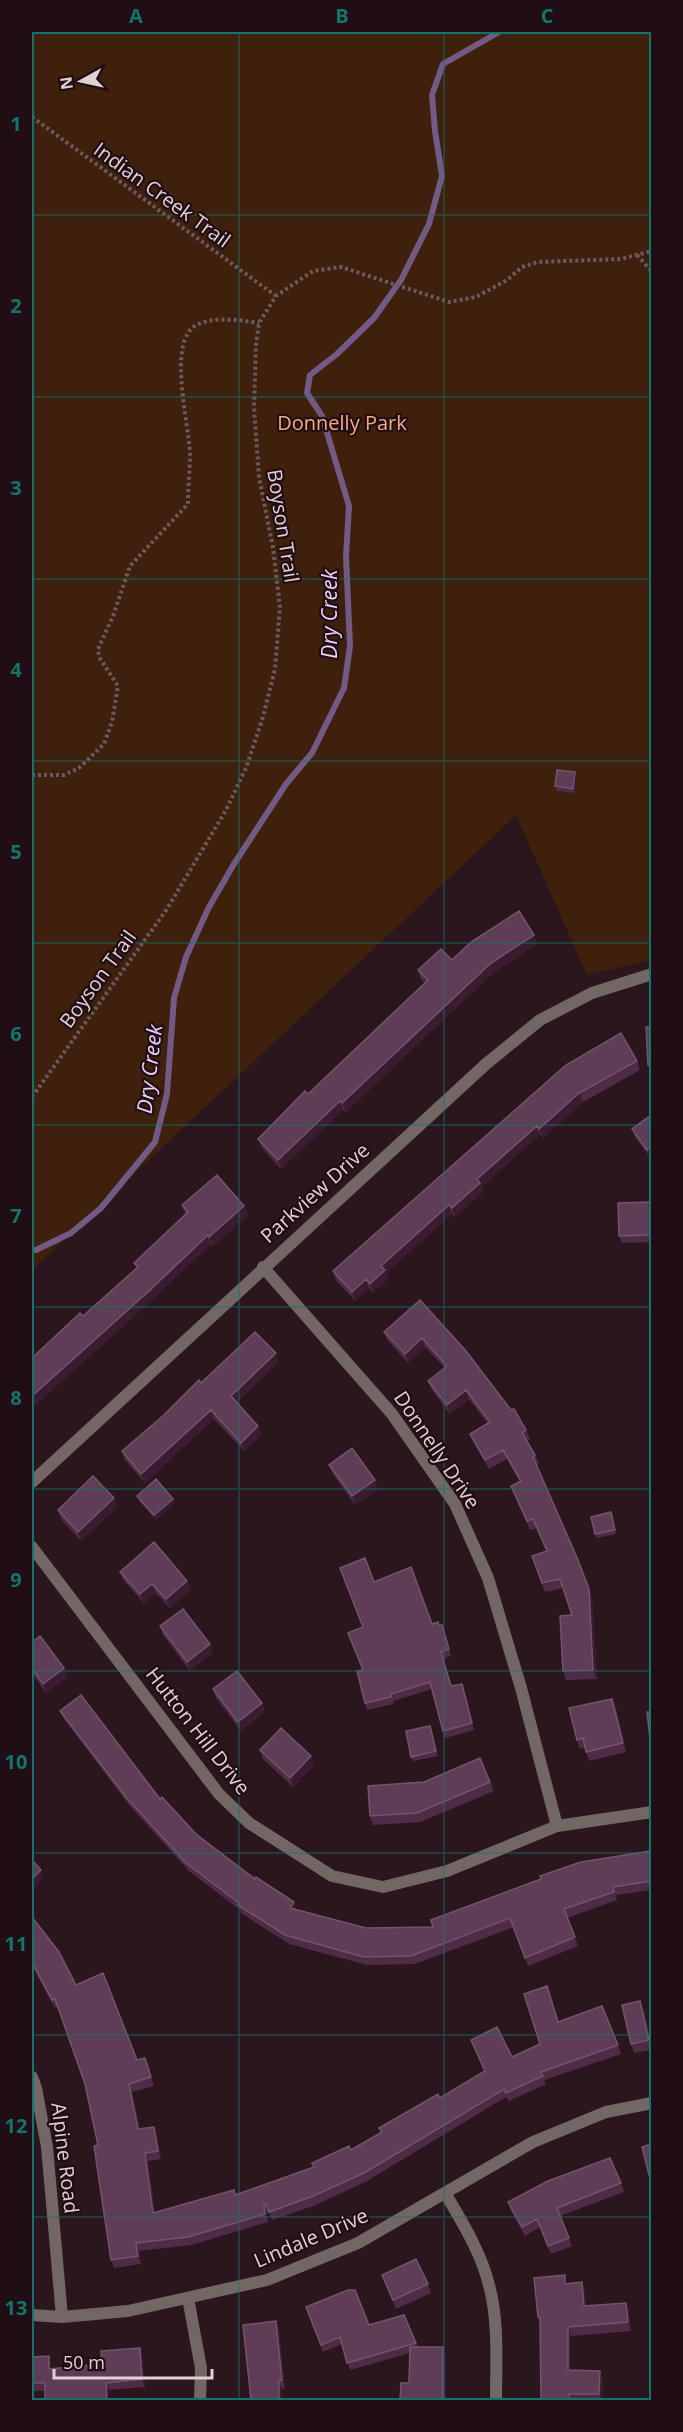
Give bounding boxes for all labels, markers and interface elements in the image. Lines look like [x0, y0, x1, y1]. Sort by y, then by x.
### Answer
text: A [129, 2, 143, 29]
text: B [335, 2, 349, 29]
text: C [541, 2, 554, 29]
north arrow [51, 51, 111, 111]
text: N [54, 75, 78, 91]
text: 1 [10, 110, 22, 137]
street label: Indian Creek Trail [88, 136, 236, 253]
text: 2 [10, 292, 22, 319]
park label: Donnelly Park [277, 409, 407, 436]
street label: Boyson Trail [261, 467, 306, 585]
text: 3 [10, 474, 22, 501]
water label: Dry Creek [315, 569, 343, 659]
text: 4 [10, 656, 22, 683]
text: 5 [10, 838, 22, 865]
street label: Boyson Trail [53, 924, 142, 1033]
text: 6 [10, 1020, 22, 1047]
water label: Dry Creek [130, 1022, 168, 1115]
street label: Parkview Drive [254, 1137, 375, 1249]
text: 7 [10, 1202, 22, 1229]
text: 8 [10, 1384, 22, 1411]
street label: Donnelly Drive [388, 1386, 487, 1514]
text: 9 [10, 1566, 22, 1593]
street label: Hutton Hill Drive [140, 1661, 257, 1800]
text: 10 [5, 1748, 27, 1775]
text: 11 [5, 1930, 27, 1957]
street label: Alpine Road [45, 2101, 86, 2215]
text: 12 [5, 2112, 27, 2139]
street label: Lindale Drive [250, 2201, 372, 2274]
text: 13 [5, 2294, 27, 2321]
scale bar [54, 2342, 212, 2380]
text: 50 m [63, 2350, 105, 2374]

